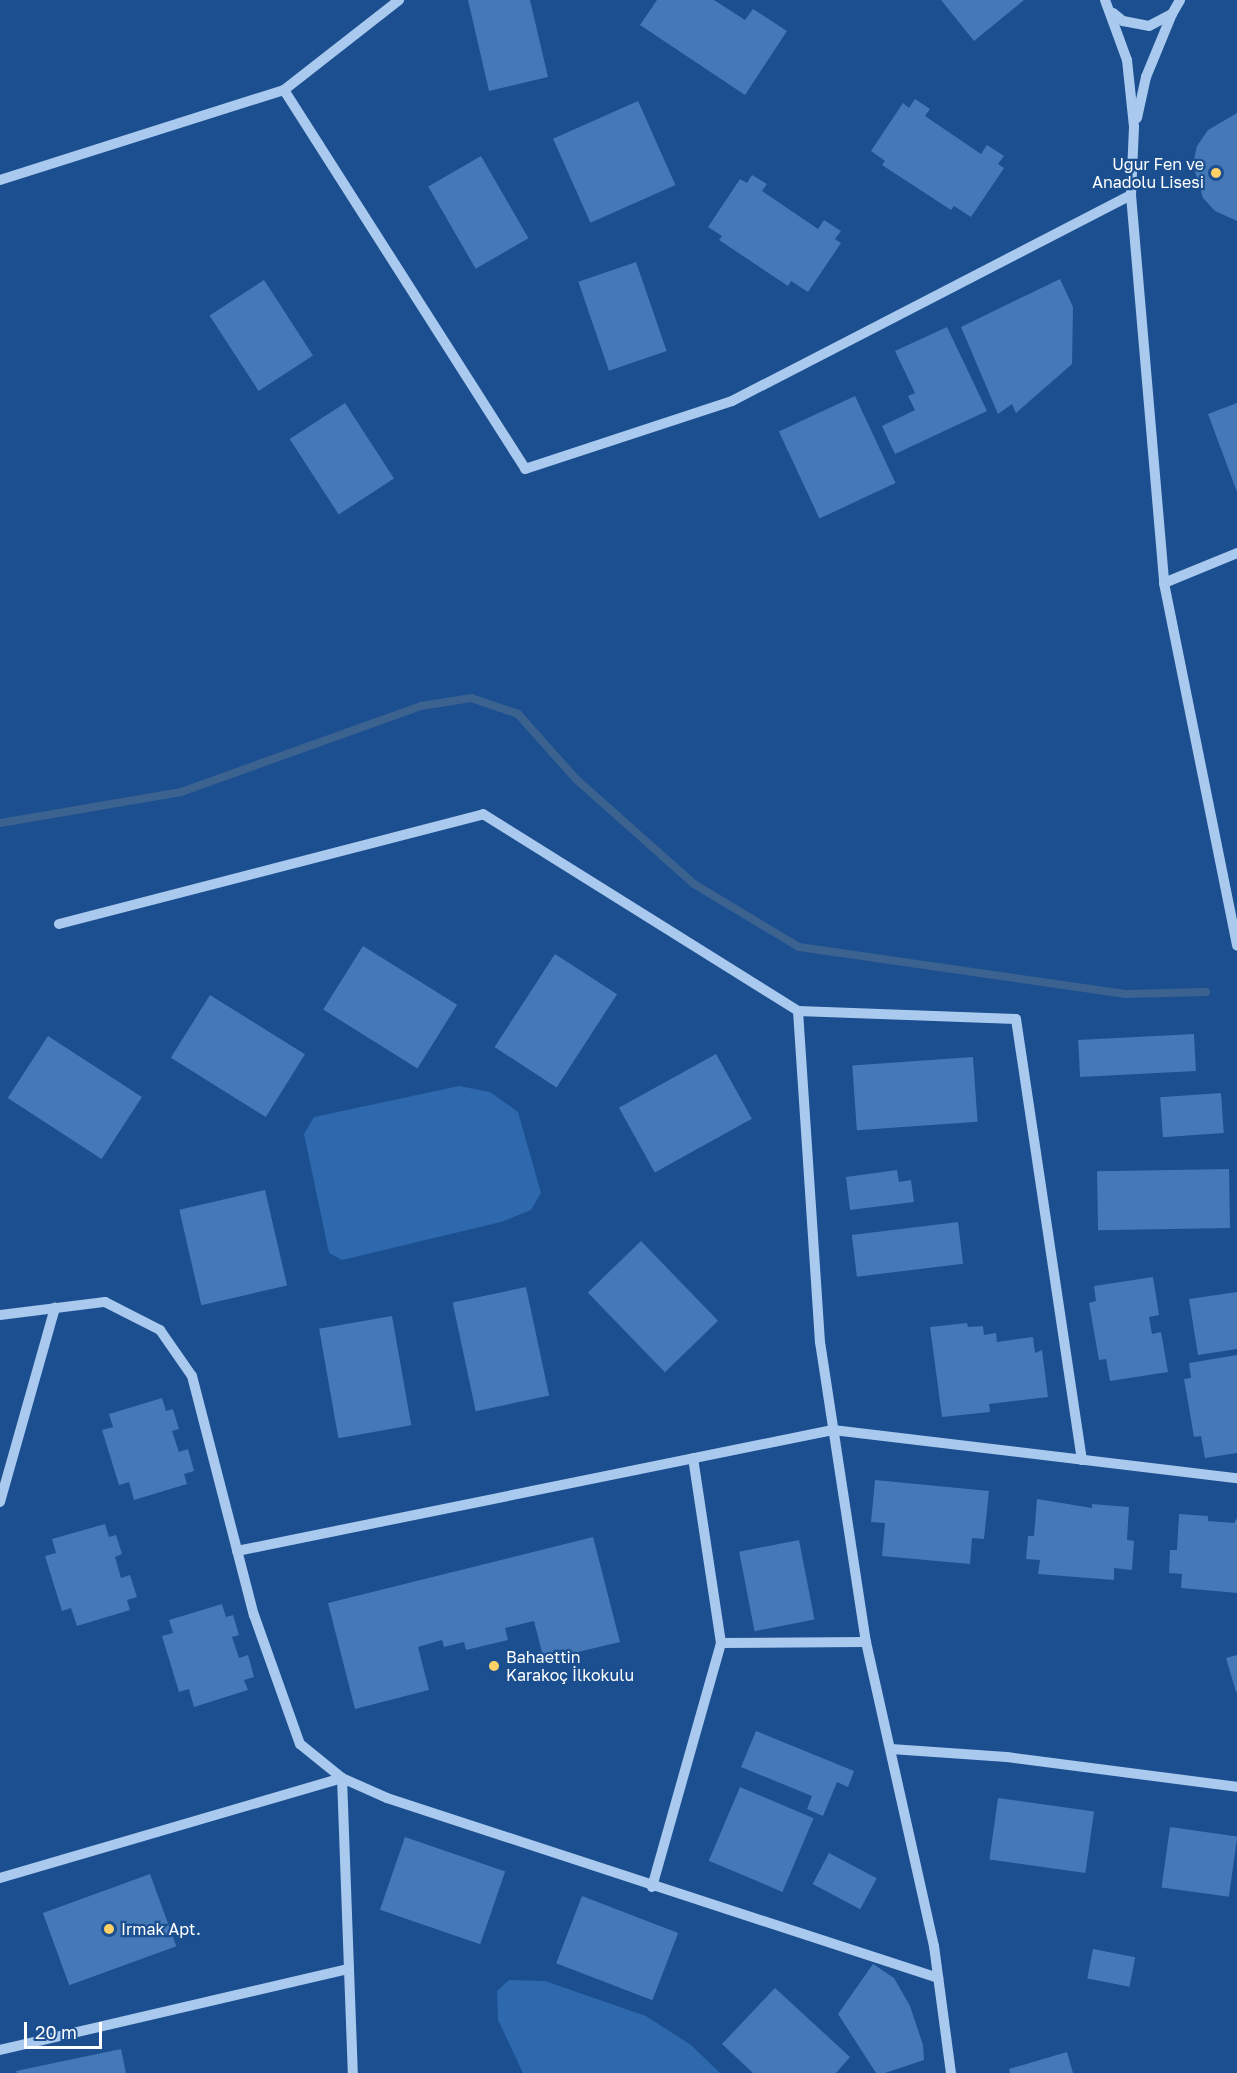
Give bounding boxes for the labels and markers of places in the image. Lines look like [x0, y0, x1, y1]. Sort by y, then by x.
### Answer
place label: Uğur Fen ve Anadolu Lisesi [1092, 154, 1204, 192]
marker: Uğur Fen ve Anadolu Lisesi [1209, 166, 1223, 180]
place label: Bahaettin Karakoç İlkokulu [506, 1647, 634, 1685]
marker: Bahaettin Karakoç İlkokulu [487, 1659, 501, 1673]
place label: Irmak Apt. [121, 1919, 201, 1939]
marker: Irmak Apt. [102, 1922, 116, 1936]

